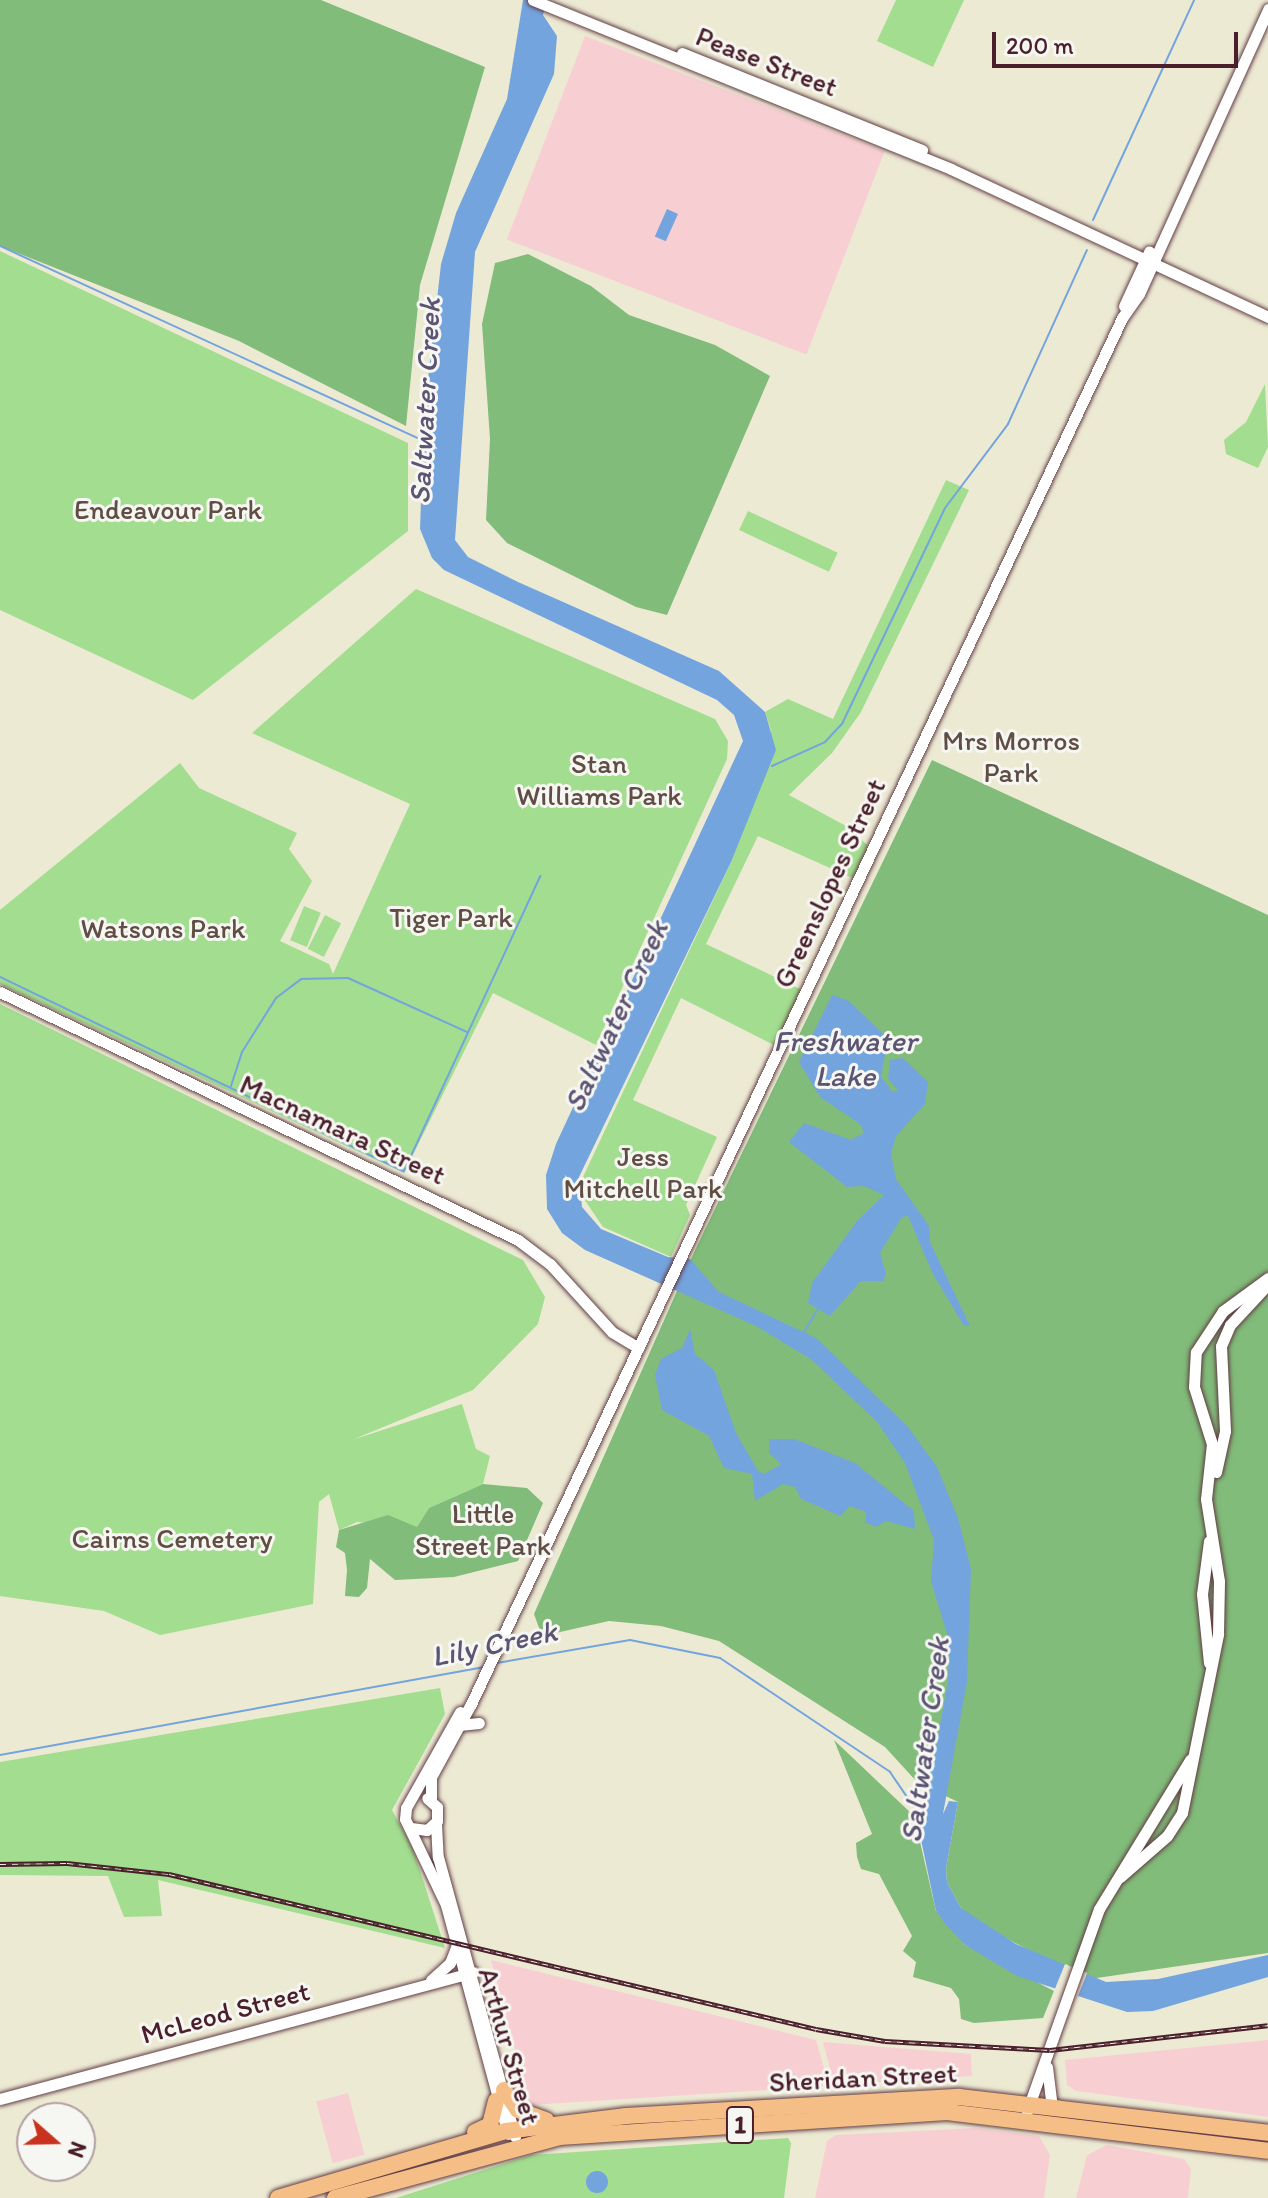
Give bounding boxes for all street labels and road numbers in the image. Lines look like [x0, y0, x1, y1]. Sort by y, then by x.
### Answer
street label: Pease Street [692, 19, 842, 103]
street label: Greenslopes Street [766, 773, 892, 993]
street label: Macnamara Street [235, 1067, 451, 1191]
street label: Arthur Street [472, 1964, 548, 2128]
street label: McLeod Street [138, 1973, 312, 2051]
street label: Sheridan Street [768, 2055, 958, 2099]
road number: 1 [724, 2103, 756, 2147]

